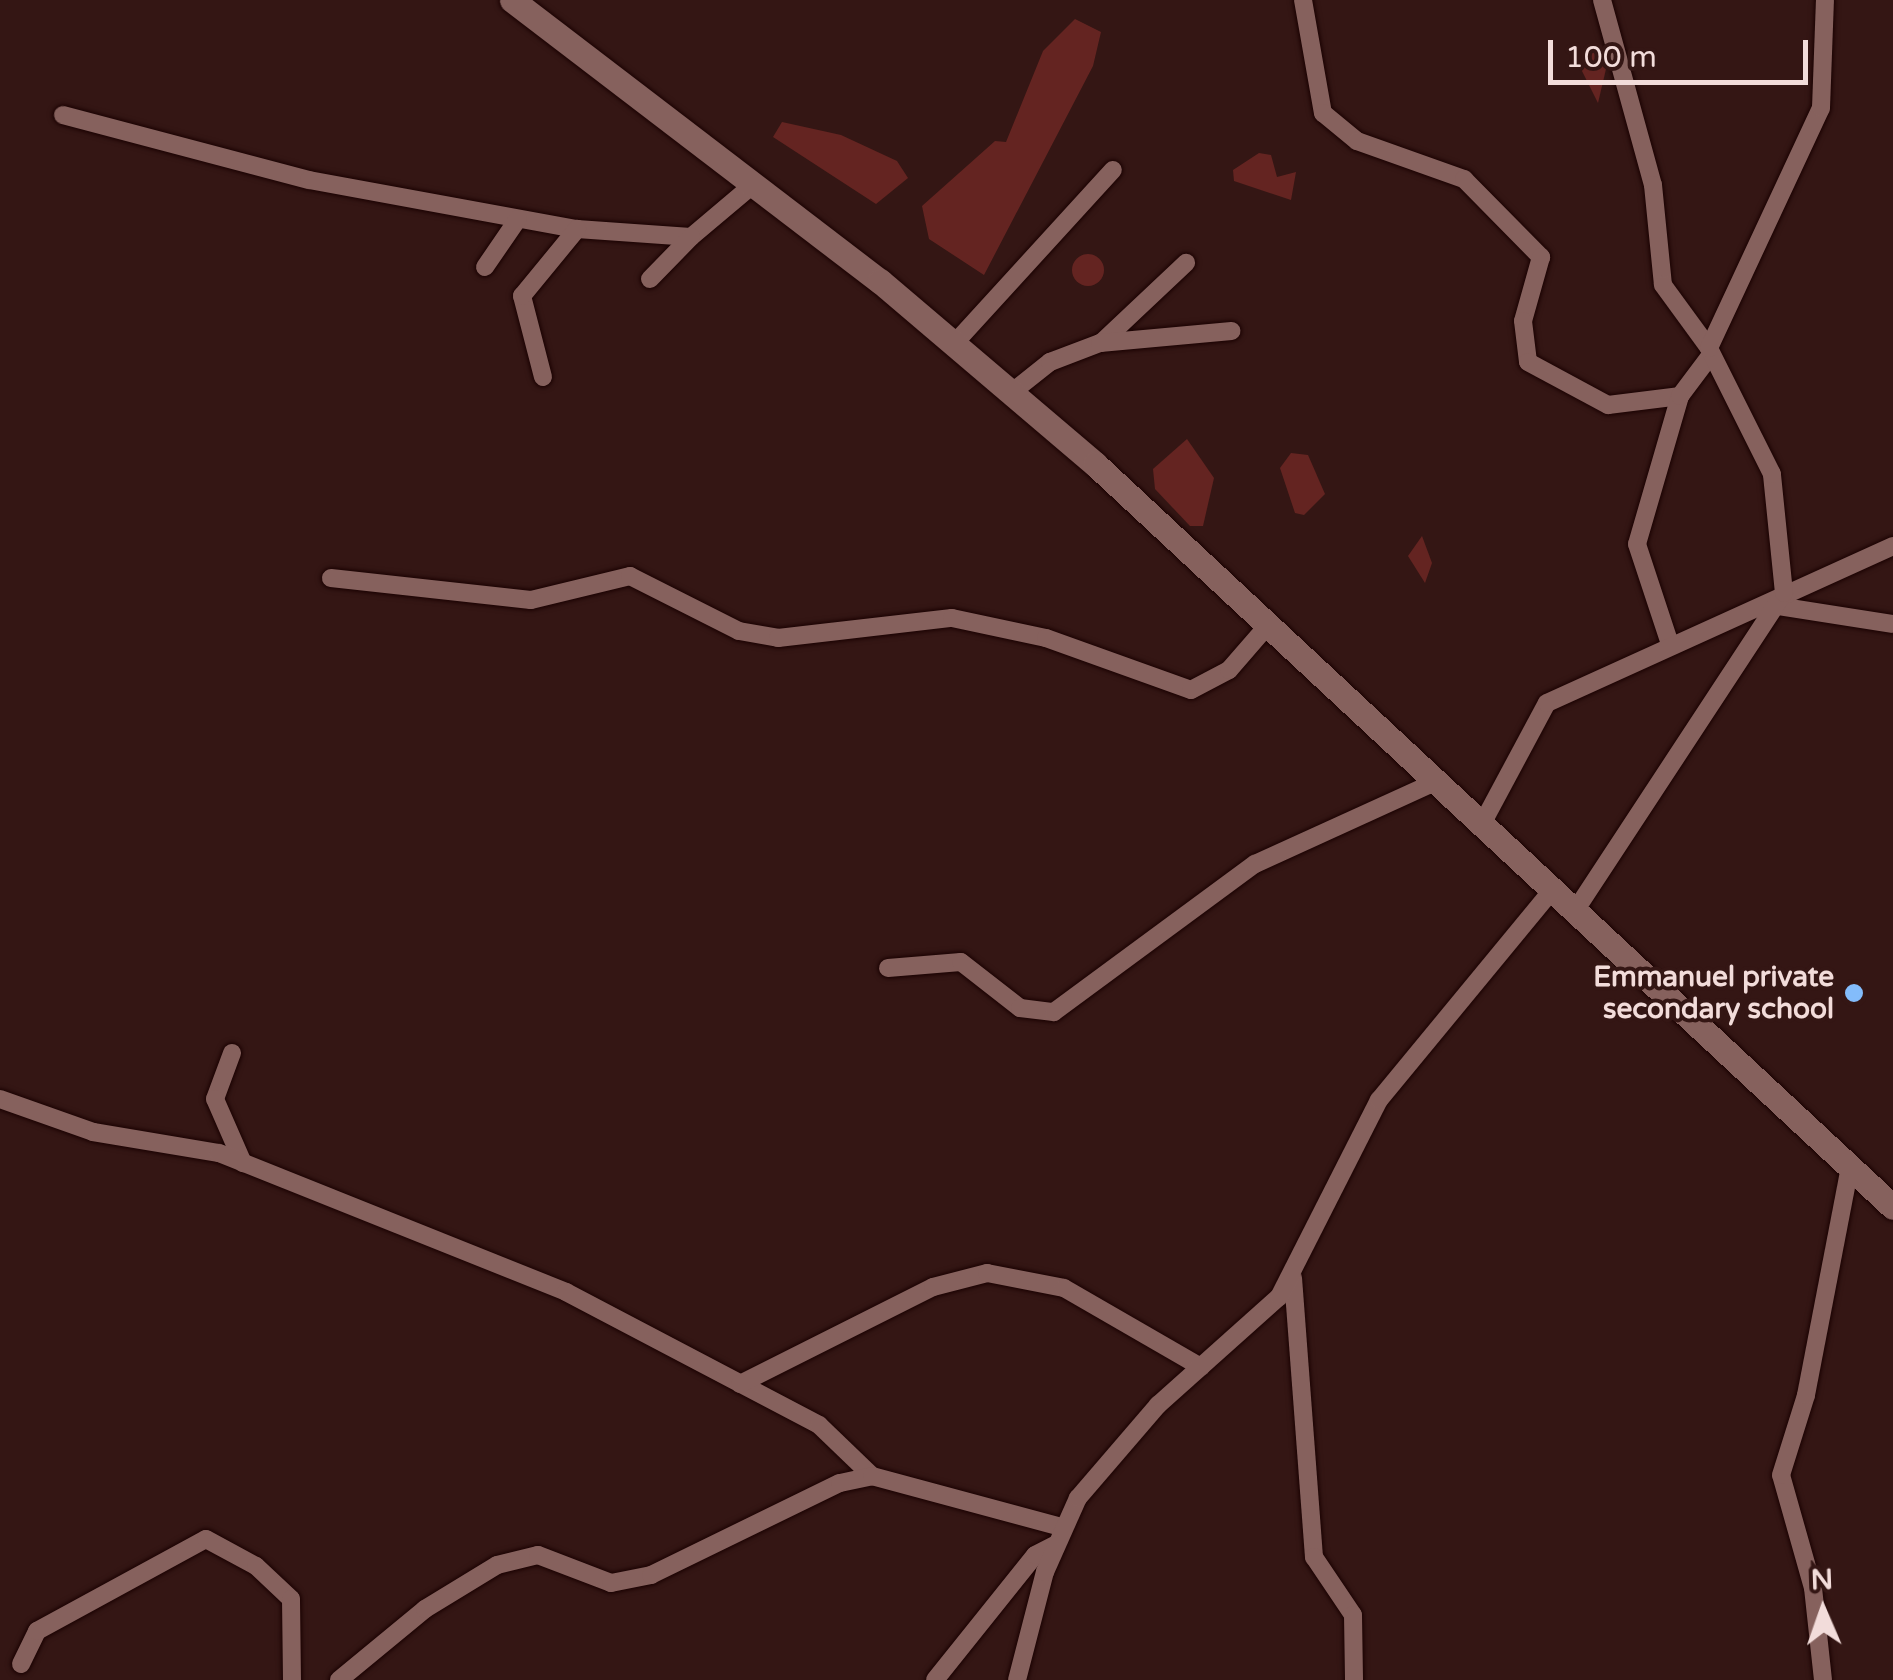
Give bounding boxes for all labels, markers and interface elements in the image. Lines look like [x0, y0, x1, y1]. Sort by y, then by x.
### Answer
scale bar [1553, 20, 1813, 82]
text: 100 m [1565, 39, 1657, 76]
place label: Emmanuel private secondary school [1593, 960, 1834, 1026]
marker: Emmanuel private secondary school [1843, 982, 1865, 1004]
north arrow [1773, 1560, 1873, 1660]
text: N [1810, 1563, 1834, 1597]

